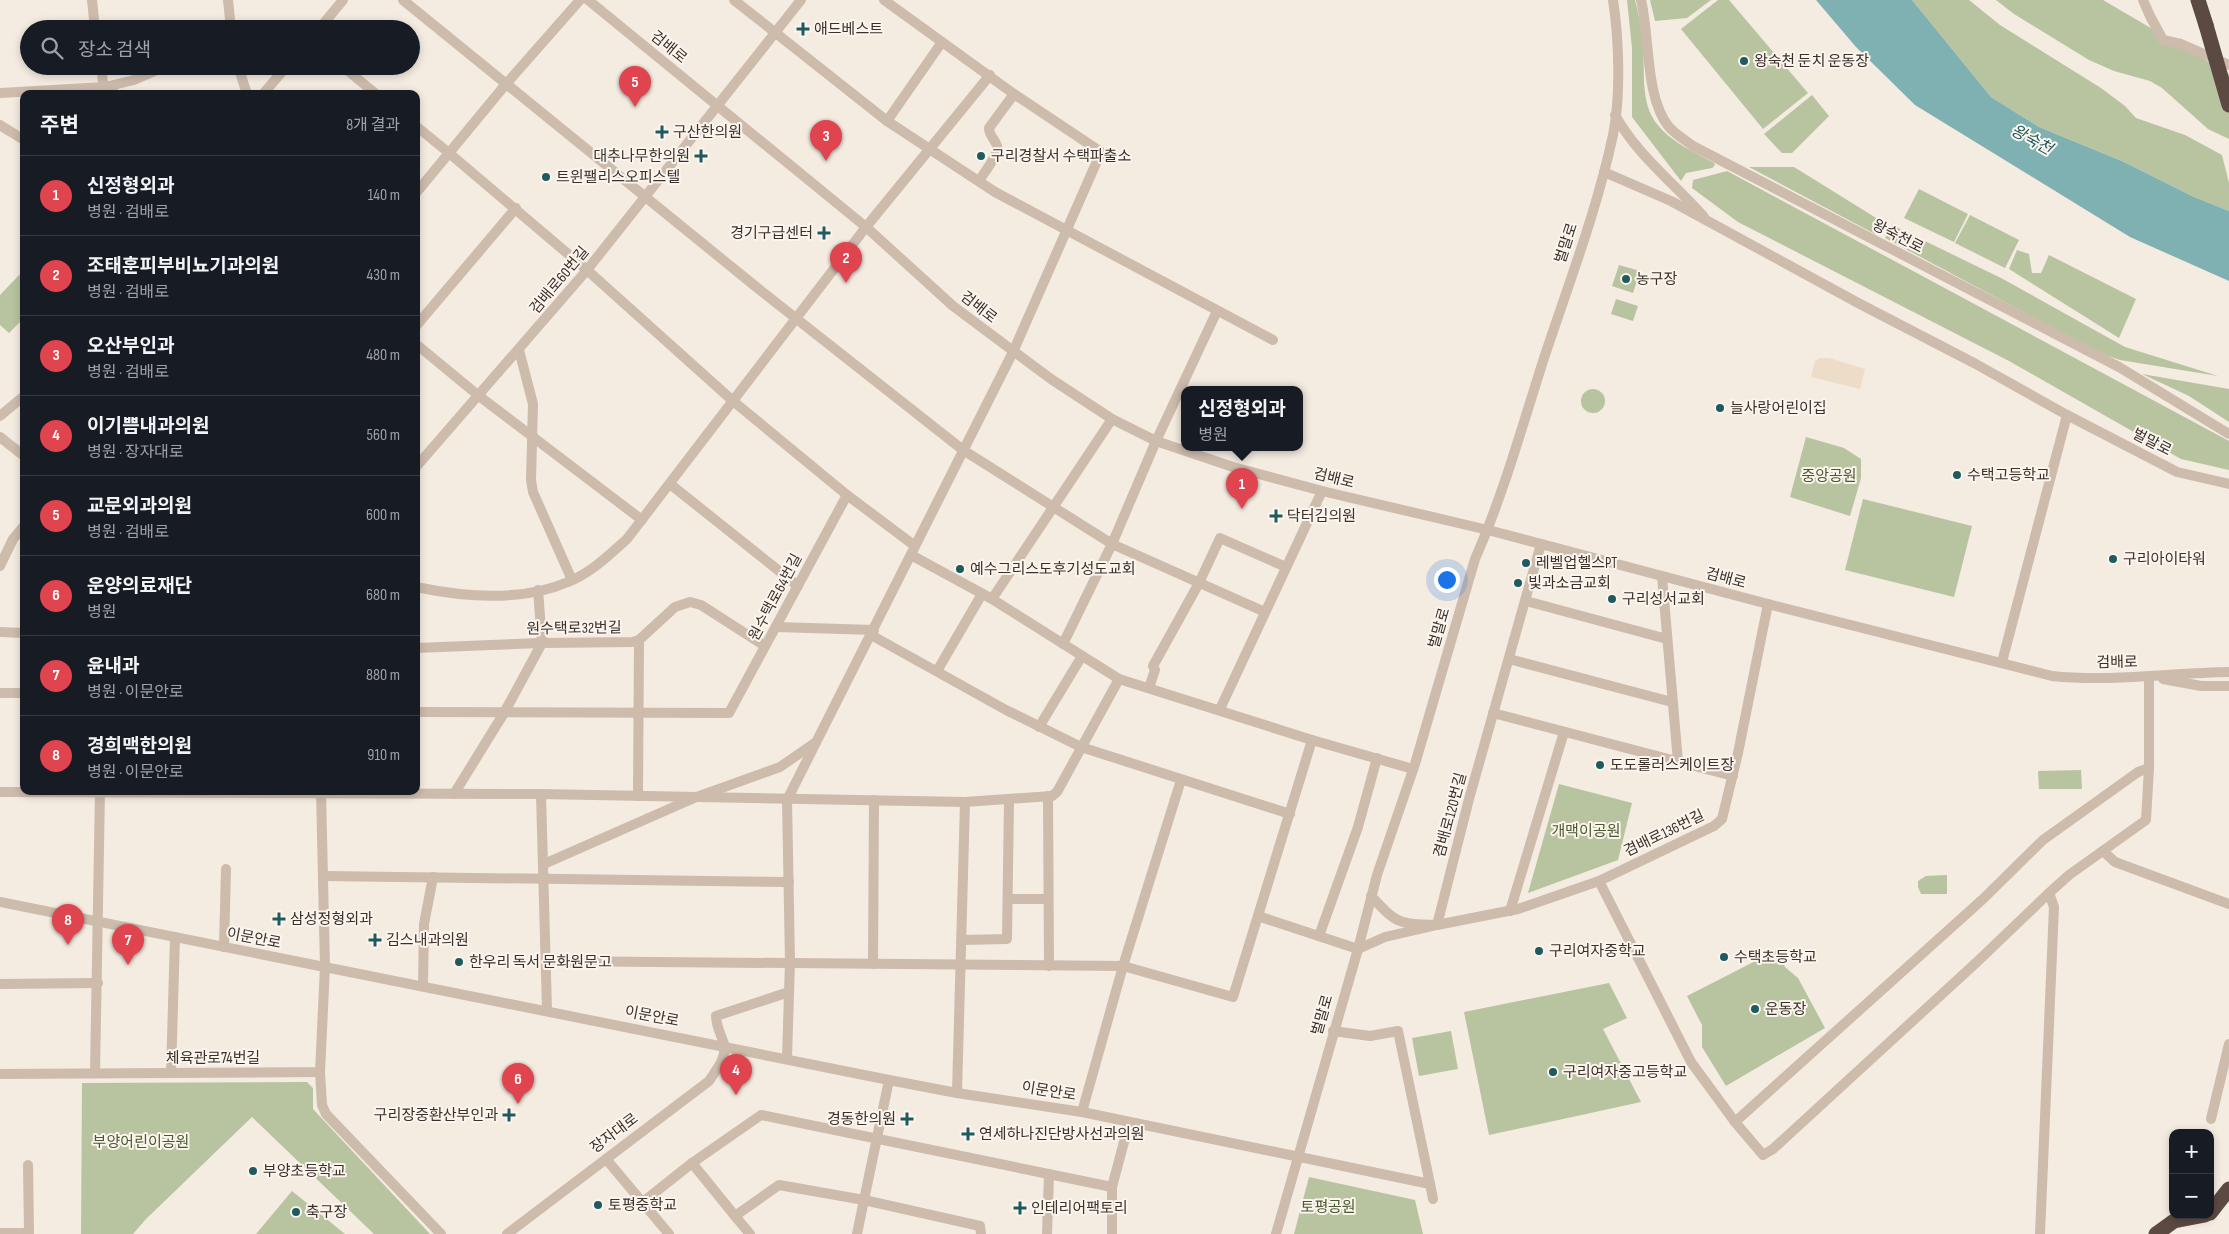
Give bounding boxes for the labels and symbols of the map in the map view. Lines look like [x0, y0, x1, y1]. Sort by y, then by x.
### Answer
place label: 애드베스트 [814, 20, 883, 39]
marker: 애드베스트 [796, 22, 810, 36]
street label: 검배로 [647, 27, 691, 68]
place label: 왕숙천 둔치 운동장 [1754, 52, 1869, 71]
marker: 왕숙천 둔치 운동장 [1738, 55, 1750, 67]
pin: 5 [619, 66, 651, 107]
pin: 3 [810, 120, 842, 161]
water label: 왕숙천 [2007, 121, 2057, 160]
place label: 구산한의원 [673, 123, 742, 142]
marker: 구산한의원 [655, 125, 669, 139]
place label: 대추나무한의원 [593, 147, 690, 166]
place label: 구리경찰서 수택파출소 [991, 147, 1132, 166]
marker: 대추나무한의원 [694, 149, 708, 163]
marker: 구리경찰서 수택파출소 [975, 150, 987, 162]
place label: 트윈팰리스오피스텔 [556, 168, 680, 187]
marker: 트윈팰리스오피스텔 [540, 171, 552, 183]
street label: 왕숙천로 [1869, 215, 1927, 257]
street label: 벌말로 [1551, 221, 1582, 266]
place label: 경기구급센터 [730, 224, 813, 243]
marker: 경기구급센터 [817, 226, 831, 240]
pin: 2 [830, 242, 862, 283]
street label: 검배로60번길 [526, 243, 593, 318]
place label: 농구장 [1636, 270, 1678, 289]
marker: 농구장 [1620, 273, 1632, 285]
street label: 검배로 [957, 287, 1001, 328]
place label: 늘사랑어린이집 [1730, 399, 1827, 418]
marker: 늘사랑어린이집 [1714, 402, 1726, 414]
street label: 벌말로 [2129, 425, 2175, 460]
street label: 검배로 [1311, 464, 1356, 493]
place label: 수택고등학교 [1967, 466, 2050, 485]
park label: 중앙공원 [1801, 467, 1857, 486]
pin: 1 [1226, 468, 1258, 509]
marker: 수택고등학교 [1951, 469, 1963, 481]
place label: 닥터김의원 [1287, 507, 1356, 526]
marker: 닥터김의원 [1269, 509, 1283, 523]
street label: 원수택로64번길 [745, 550, 806, 644]
place label: 구리아이타워 [2123, 550, 2206, 569]
marker: 구리아이타워 [2107, 553, 2119, 565]
place label: 레벨업헬스PT [1536, 554, 1617, 573]
marker: 레벨업헬스PT [1520, 557, 1532, 569]
place label: 예수그리스도후기성도교회 [970, 560, 1136, 579]
marker: 예수그리스도후기성도교회 [954, 563, 966, 575]
street label: 검배로 [1703, 564, 1748, 593]
your location [1434, 567, 1460, 593]
place label: 빛과소금교회 [1528, 574, 1611, 593]
marker: 빛과소금교회 [1512, 577, 1524, 589]
place label: 구리성서교회 [1622, 590, 1705, 609]
marker: 구리성서교회 [1606, 593, 1618, 605]
street label: 벌말로 [1425, 606, 1454, 651]
street label: 원수택로32번길 [526, 618, 622, 639]
street label: 검배로 [2096, 653, 2138, 672]
place label: 도도롤러스케이트장 [1610, 756, 1734, 775]
marker: 도도롤러스케이트장 [1594, 759, 1606, 771]
street label: 겸배로120번길 [1430, 771, 1471, 860]
street label: 겸배로136번길 [1621, 806, 1708, 861]
park label: 개맥이공원 [1551, 822, 1621, 841]
pin: 8 [52, 904, 84, 945]
place label: 삼성정형외과 [290, 910, 373, 929]
marker: 삼성정형외과 [272, 912, 286, 926]
pin: 7 [112, 924, 144, 965]
street label: 이문안로 [225, 924, 283, 953]
place label: 김스내과의원 [386, 931, 469, 950]
marker: 김스내과의원 [368, 933, 382, 947]
place label: 구리여자중학교 [1549, 942, 1646, 961]
marker: 구리여자중학교 [1533, 945, 1545, 957]
place label: 수택초등학교 [1734, 948, 1817, 967]
marker: 수택초등학교 [1718, 951, 1730, 963]
place label: 한우리 독서 문화원문고 [469, 953, 612, 972]
marker: 한우리 독서 문화원문고 [453, 956, 465, 968]
street label: 벌말로 [1308, 993, 1337, 1038]
place label: 운동장 [1765, 1000, 1807, 1019]
street label: 이문안로 [623, 1002, 681, 1031]
marker: 운동장 [1749, 1003, 1761, 1015]
street label: 체육관로74번길 [166, 1049, 260, 1068]
pin: 4 [720, 1054, 752, 1095]
pin: 6 [502, 1063, 534, 1104]
place label: 구리여자중고등학교 [1563, 1063, 1687, 1082]
marker: 구리여자중고등학교 [1547, 1066, 1559, 1078]
street label: 이문안로 [1020, 1078, 1078, 1105]
place label: 구리장중환산부인과 [374, 1106, 498, 1125]
marker: 구리장중환산부인과 [502, 1108, 516, 1122]
street label: 장자대로 [587, 1109, 642, 1158]
place label: 경동한의원 [827, 1110, 896, 1129]
marker: 경동한의원 [900, 1112, 914, 1126]
place label: 연세하나진단방사선과의원 [979, 1125, 1145, 1144]
marker: 연세하나진단방사선과의원 [961, 1127, 975, 1141]
park label: 부양어린이공원 [93, 1133, 189, 1152]
place label: 부양초등학교 [263, 1162, 346, 1181]
marker: 부양초등학교 [247, 1165, 259, 1177]
place label: 토평중학교 [608, 1196, 677, 1215]
park label: 토평공원 [1300, 1198, 1356, 1217]
marker: 토평중학교 [592, 1199, 604, 1211]
place label: 인테리어팩토리 [1031, 1199, 1128, 1218]
marker: 인테리어팩토리 [1013, 1201, 1027, 1215]
place label: 축구장 [306, 1203, 348, 1222]
marker: 축구장 [290, 1206, 302, 1218]

